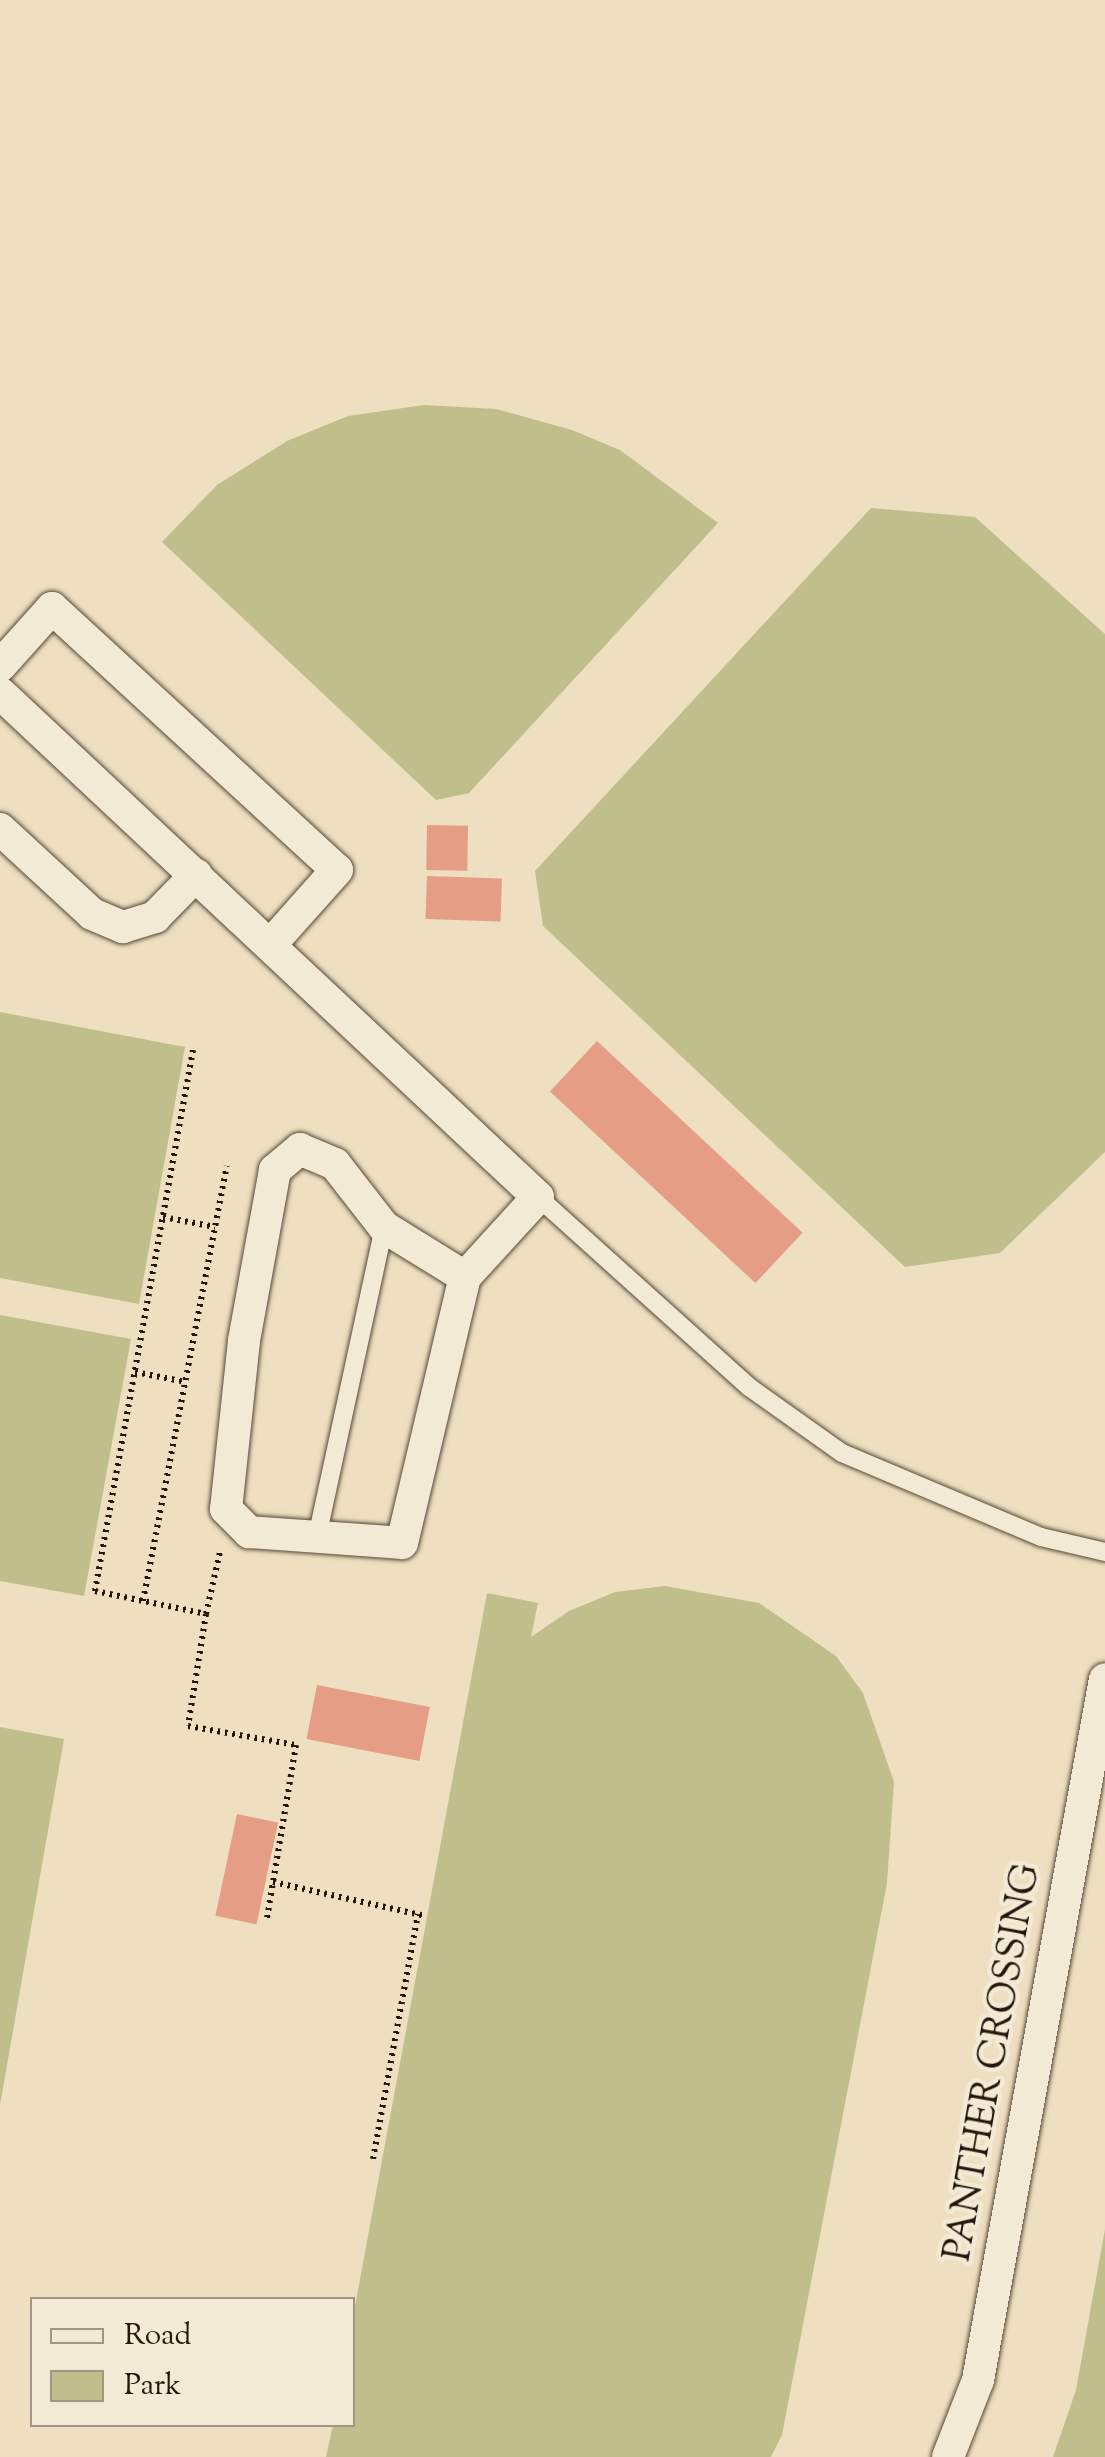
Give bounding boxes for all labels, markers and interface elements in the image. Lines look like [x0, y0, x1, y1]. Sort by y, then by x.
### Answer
street label: PANTHER CROSSING [938, 1861, 1052, 2265]
legend [30, 2297, 355, 2427]
text: Road [124, 2315, 191, 2358]
text: Park [124, 2365, 181, 2408]

